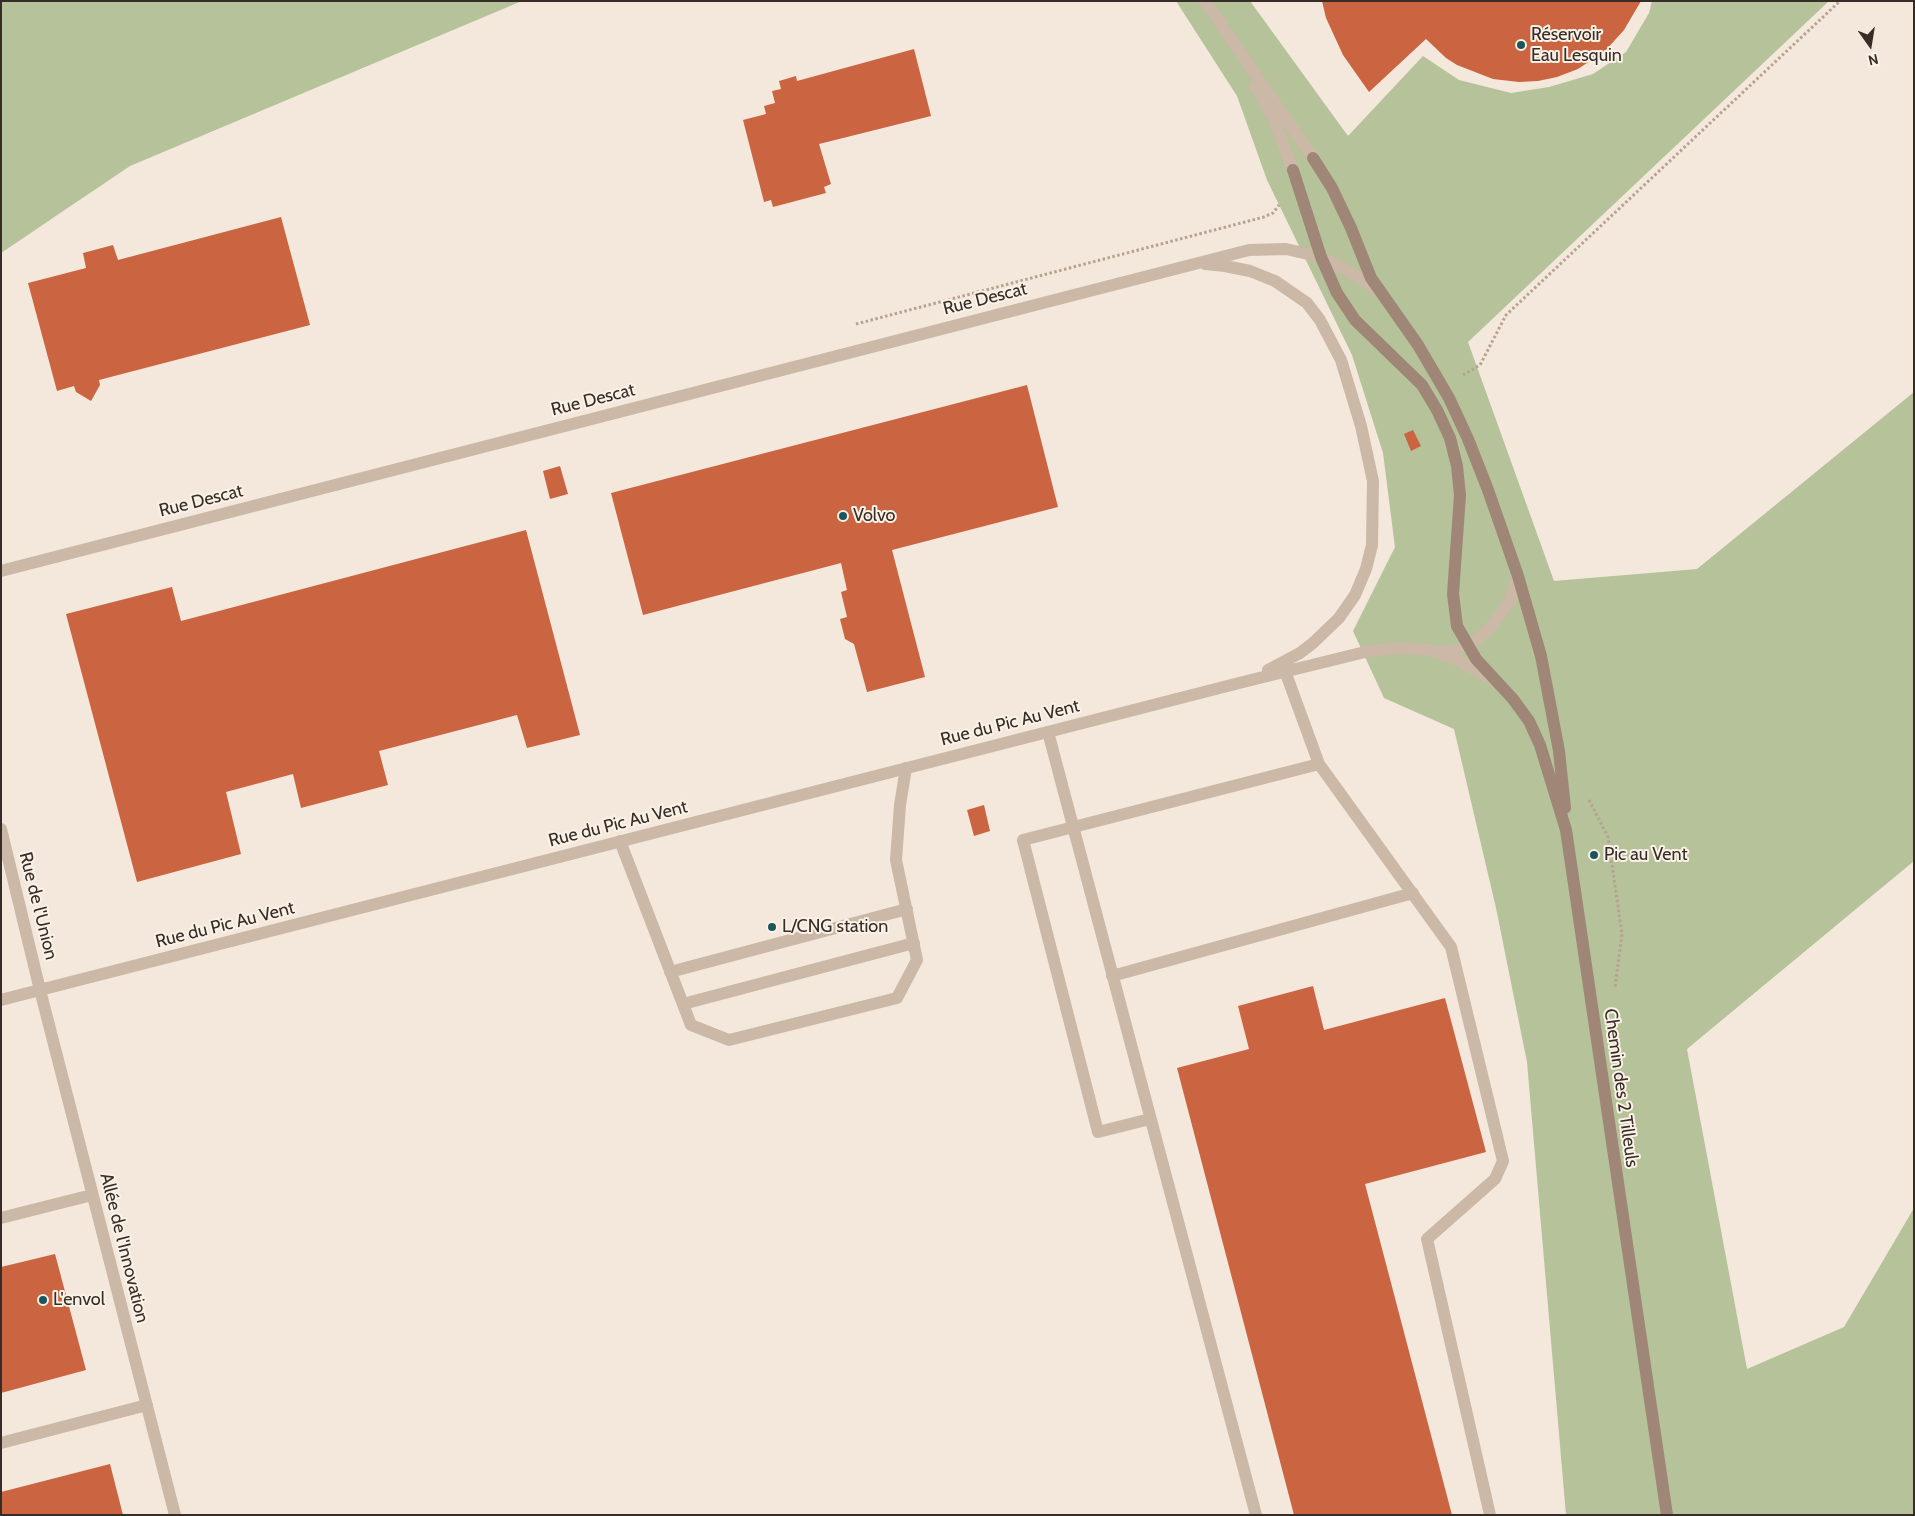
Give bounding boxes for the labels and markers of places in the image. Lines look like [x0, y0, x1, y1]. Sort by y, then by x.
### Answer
place label: Réservoir Eau Lesquin [1531, 24, 1622, 66]
marker: Réservoir Eau Lesquin [1515, 39, 1527, 51]
place label: Volvo [853, 505, 896, 527]
marker: Volvo [837, 510, 849, 522]
place label: Pic au Vent [1604, 844, 1687, 866]
marker: Pic au Vent [1588, 849, 1600, 861]
place label: L/CNG station [782, 916, 888, 938]
marker: L/CNG station [766, 921, 778, 933]
place label: L'envol [53, 1289, 105, 1311]
marker: L'envol [37, 1294, 49, 1306]

